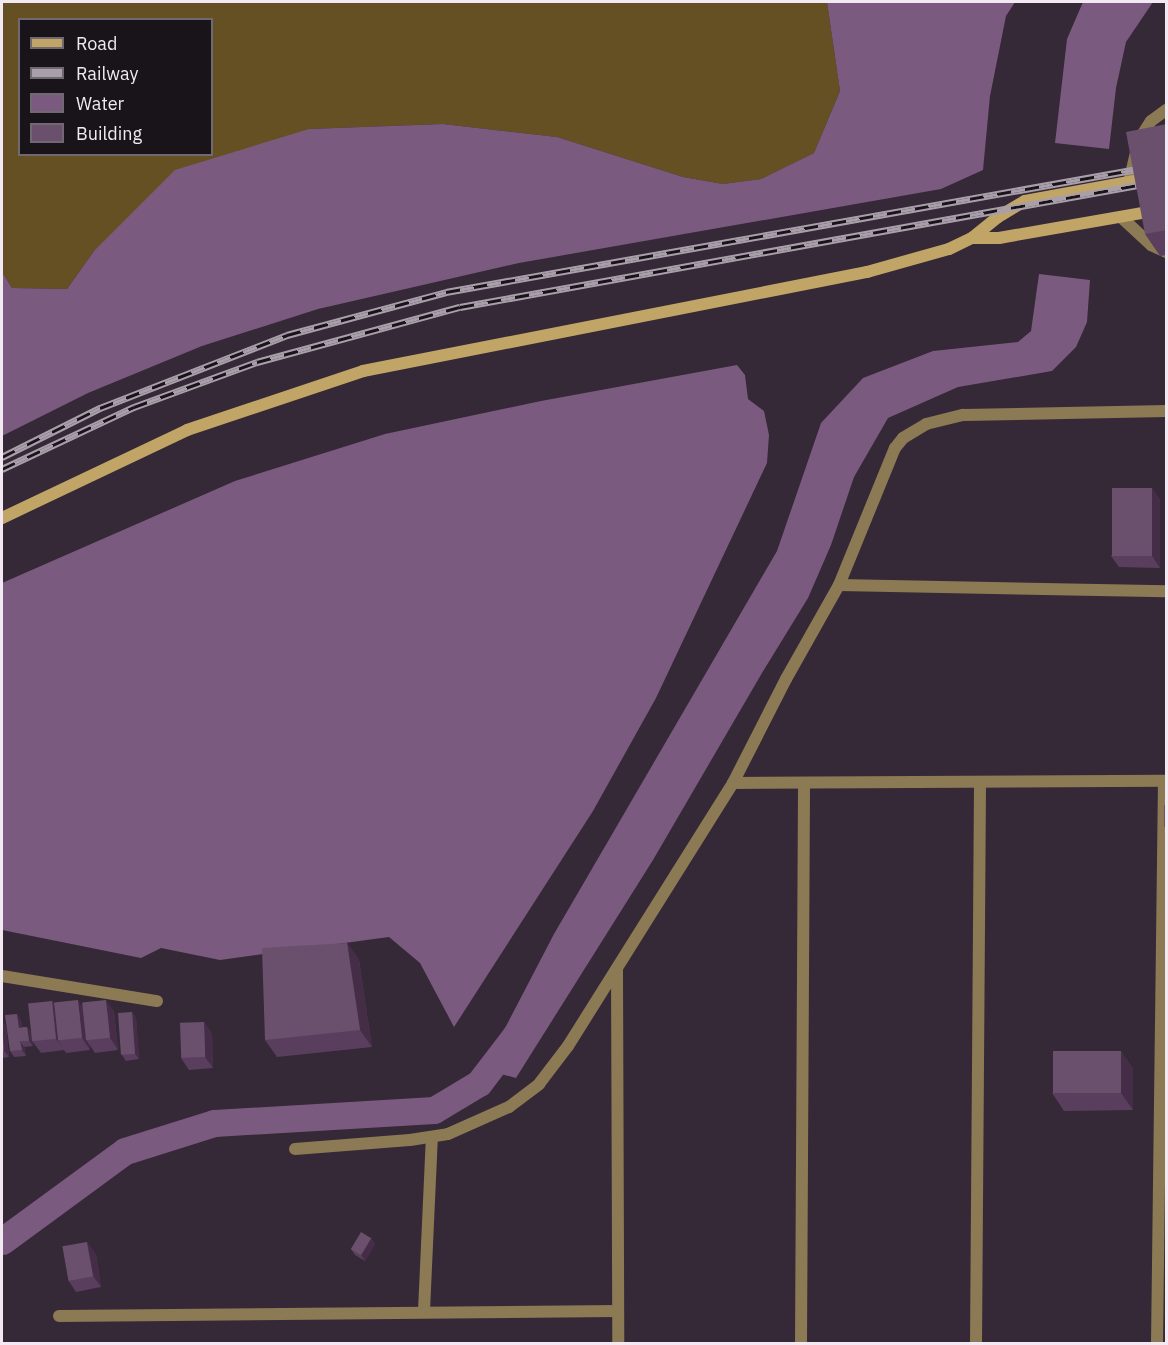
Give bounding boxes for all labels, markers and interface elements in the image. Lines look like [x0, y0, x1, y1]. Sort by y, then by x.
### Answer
legend [18, 18, 213, 156]
text: Road [76, 32, 117, 55]
text: Railway [76, 62, 138, 85]
text: Water [76, 92, 124, 115]
text: Building [76, 122, 142, 145]

